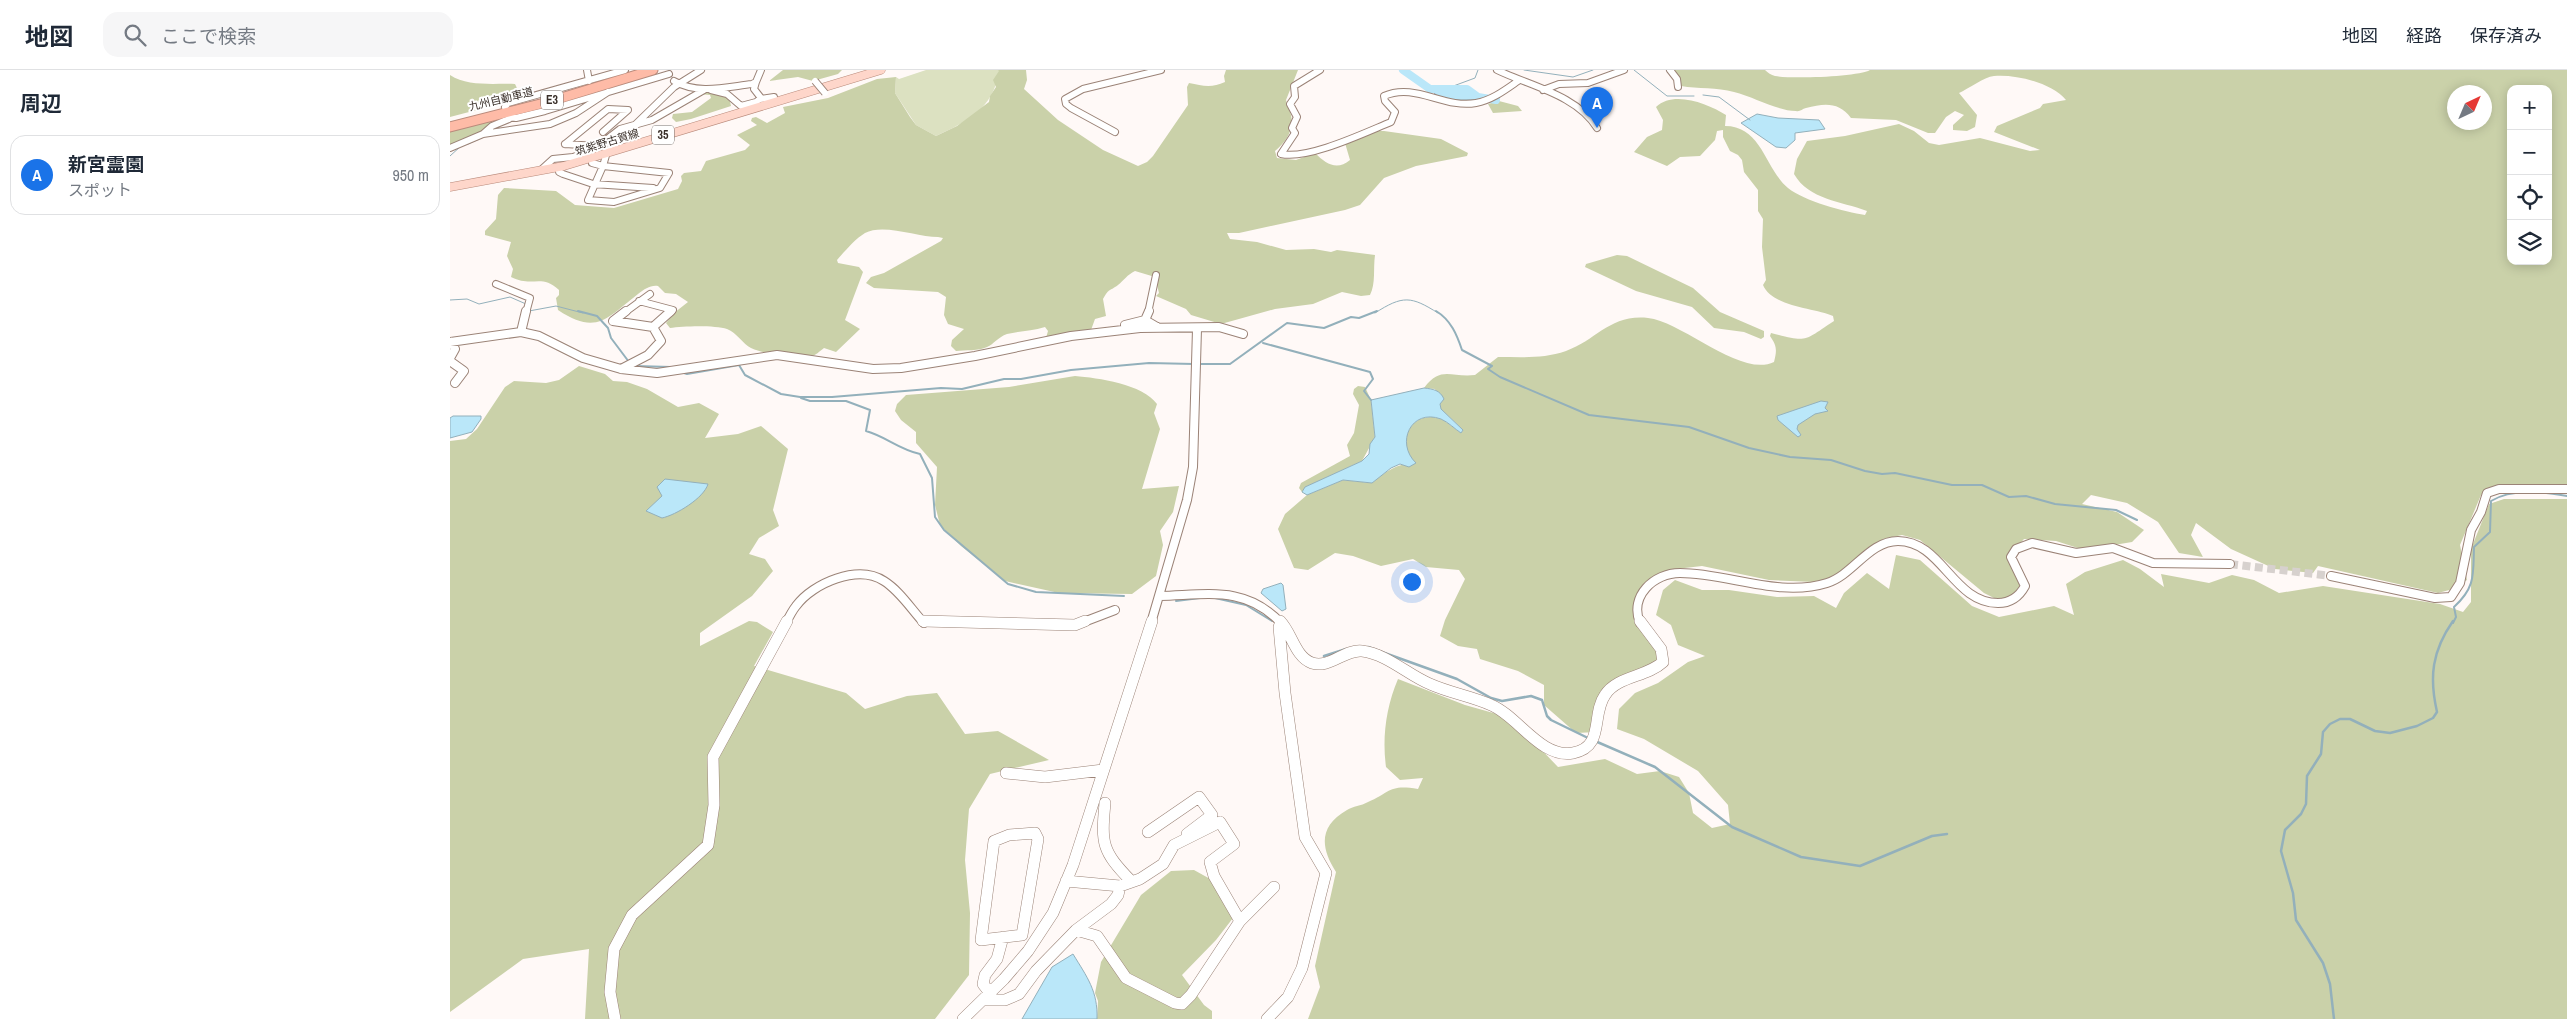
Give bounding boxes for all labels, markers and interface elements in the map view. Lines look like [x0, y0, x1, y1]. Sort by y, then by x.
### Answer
search box [103, 12, 453, 57]
text: 地図 [25, 20, 73, 52]
icon: search [121, 21, 149, 49]
text: ここで検索 [161, 23, 256, 49]
text: 地図 [2342, 23, 2378, 48]
text: 経路 [2406, 23, 2442, 48]
text: 保存済み [2470, 23, 2542, 48]
street label: 九州自動車道 [467, 84, 535, 114]
north arrow [2447, 85, 2492, 130]
map controls [2507, 85, 2552, 265]
button: + [2507, 85, 2552, 130]
pin: A [1581, 87, 1613, 128]
text: 周辺 [20, 89, 62, 118]
road number: E3 [541, 90, 563, 110]
street label: 筑紫野古賀線 [573, 126, 641, 158]
road number: 35 [652, 126, 674, 144]
button: − [2507, 130, 2552, 175]
text: 新宮霊園 [68, 151, 144, 177]
text: A [32, 164, 42, 186]
text: 950 m [393, 164, 429, 186]
button: locate [2507, 175, 2552, 220]
text: スポット [68, 179, 132, 201]
button: layers [2507, 220, 2552, 265]
your location [1399, 569, 1425, 595]

